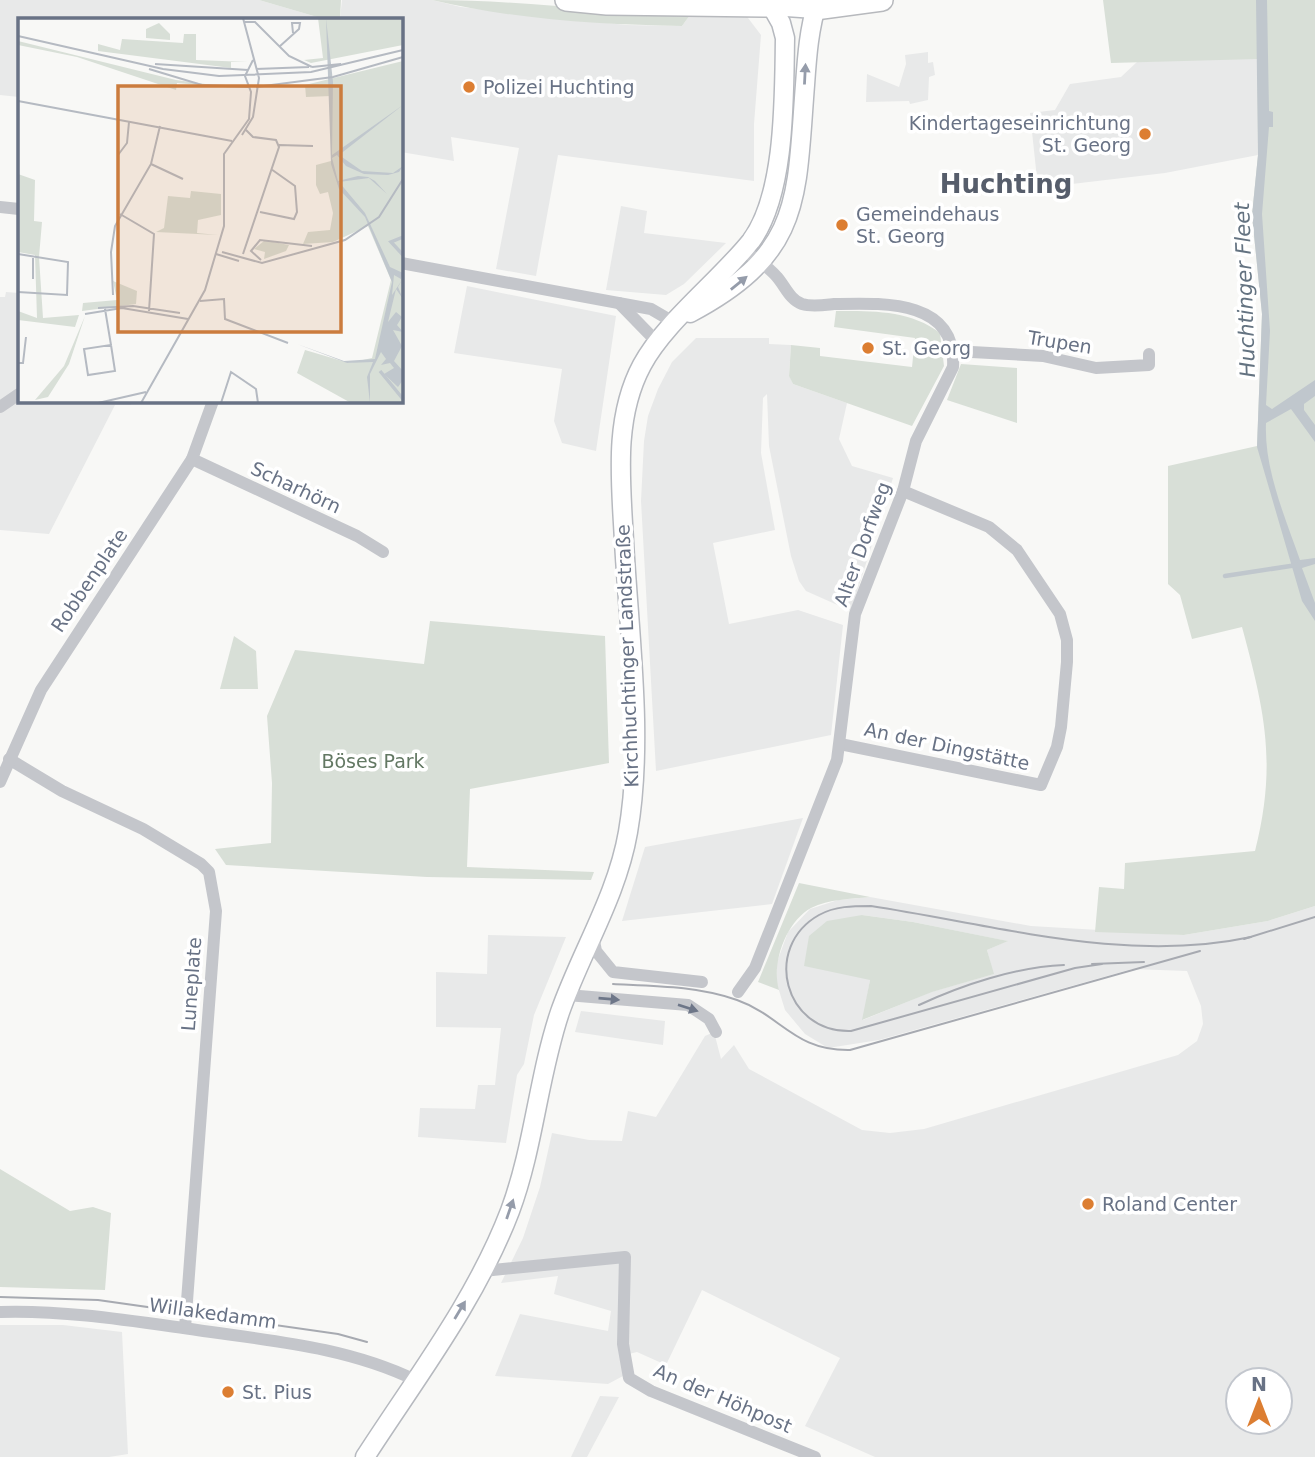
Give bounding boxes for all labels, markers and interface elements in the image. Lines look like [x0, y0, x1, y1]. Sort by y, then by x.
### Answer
inset map [18, 18, 402, 402]
one-way arrow [800, 63, 811, 85]
place label: Polizei Huchting [483, 76, 635, 98]
marker: Polizei Huchting [461, 79, 477, 95]
place label: Kindertageseinrichtung St. Georg [909, 112, 1131, 156]
marker: Kindertageseinrichtung St. Georg [1137, 126, 1153, 142]
district label: Huchting [940, 169, 1072, 199]
water label: Huchtinger Fleet [1230, 201, 1260, 378]
place label: Gemeindehaus St. Georg [856, 203, 999, 247]
marker: Gemeindehaus St. Georg [834, 217, 850, 233]
one-way arrow [730, 275, 748, 290]
street label: Trupen [1025, 326, 1094, 358]
place label: St. Georg [882, 337, 971, 359]
marker: St. Georg [860, 340, 876, 356]
street label: Scharhörn [247, 457, 345, 517]
street label: Alter Dorfweg [829, 479, 895, 609]
street label: Robbenplate [46, 524, 132, 636]
street label: Kirchhuchtinger Landstraße [611, 524, 643, 788]
street label: An der Dingstätte [862, 718, 1032, 774]
park label: Böses Park [321, 750, 425, 772]
street label: Luneplate [177, 936, 205, 1032]
one-way arrow [598, 993, 620, 1004]
one-way arrow [678, 1003, 699, 1013]
place label: Roland Center [1102, 1193, 1237, 1215]
marker: Roland Center [1080, 1196, 1096, 1212]
one-way arrow [505, 1198, 516, 1219]
street label: Willakedamm [148, 1293, 278, 1333]
one-way arrow [454, 1300, 466, 1319]
street label: An der Höhpost [651, 1359, 795, 1437]
north arrow [1224, 1366, 1294, 1436]
text: N [1251, 1373, 1267, 1395]
place label: St. Pius [242, 1381, 312, 1403]
marker: St. Pius [220, 1384, 236, 1400]

